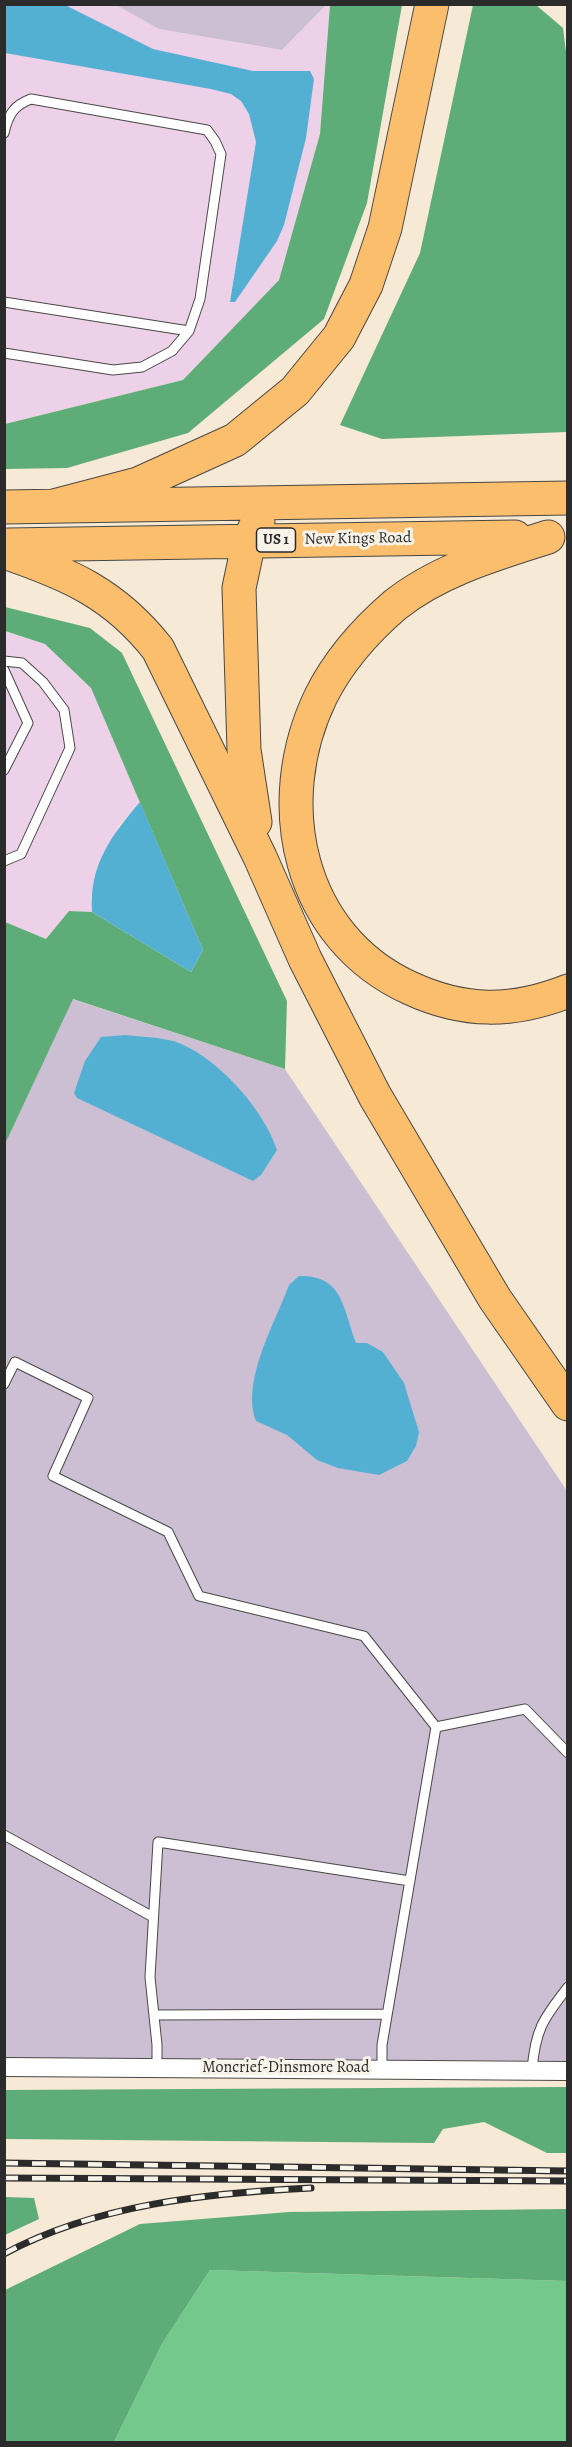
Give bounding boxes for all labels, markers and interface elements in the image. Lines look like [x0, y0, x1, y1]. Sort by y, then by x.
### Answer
road number: US 1 [256, 528, 296, 552]
street label: New Kings Road [304, 528, 412, 550]
street label: Moncrief-Dinsmore Road [202, 2058, 370, 2078]

